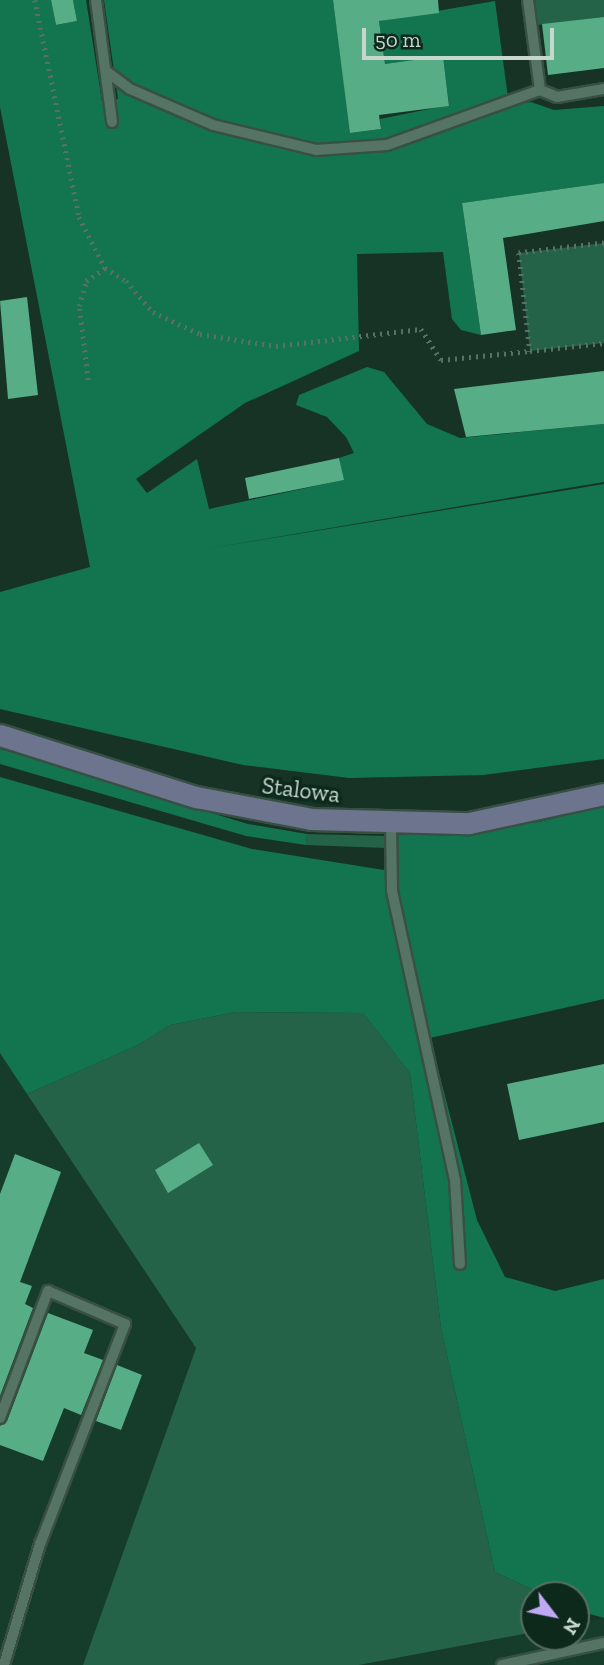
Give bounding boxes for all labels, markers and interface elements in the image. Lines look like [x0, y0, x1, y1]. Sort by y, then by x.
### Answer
scale bar [366, 14, 558, 58]
text: 50 m [375, 27, 421, 52]
street label: Stalowa [260, 772, 342, 808]
north arrow [520, 1581, 590, 1651]
text: N [558, 1614, 585, 1639]

